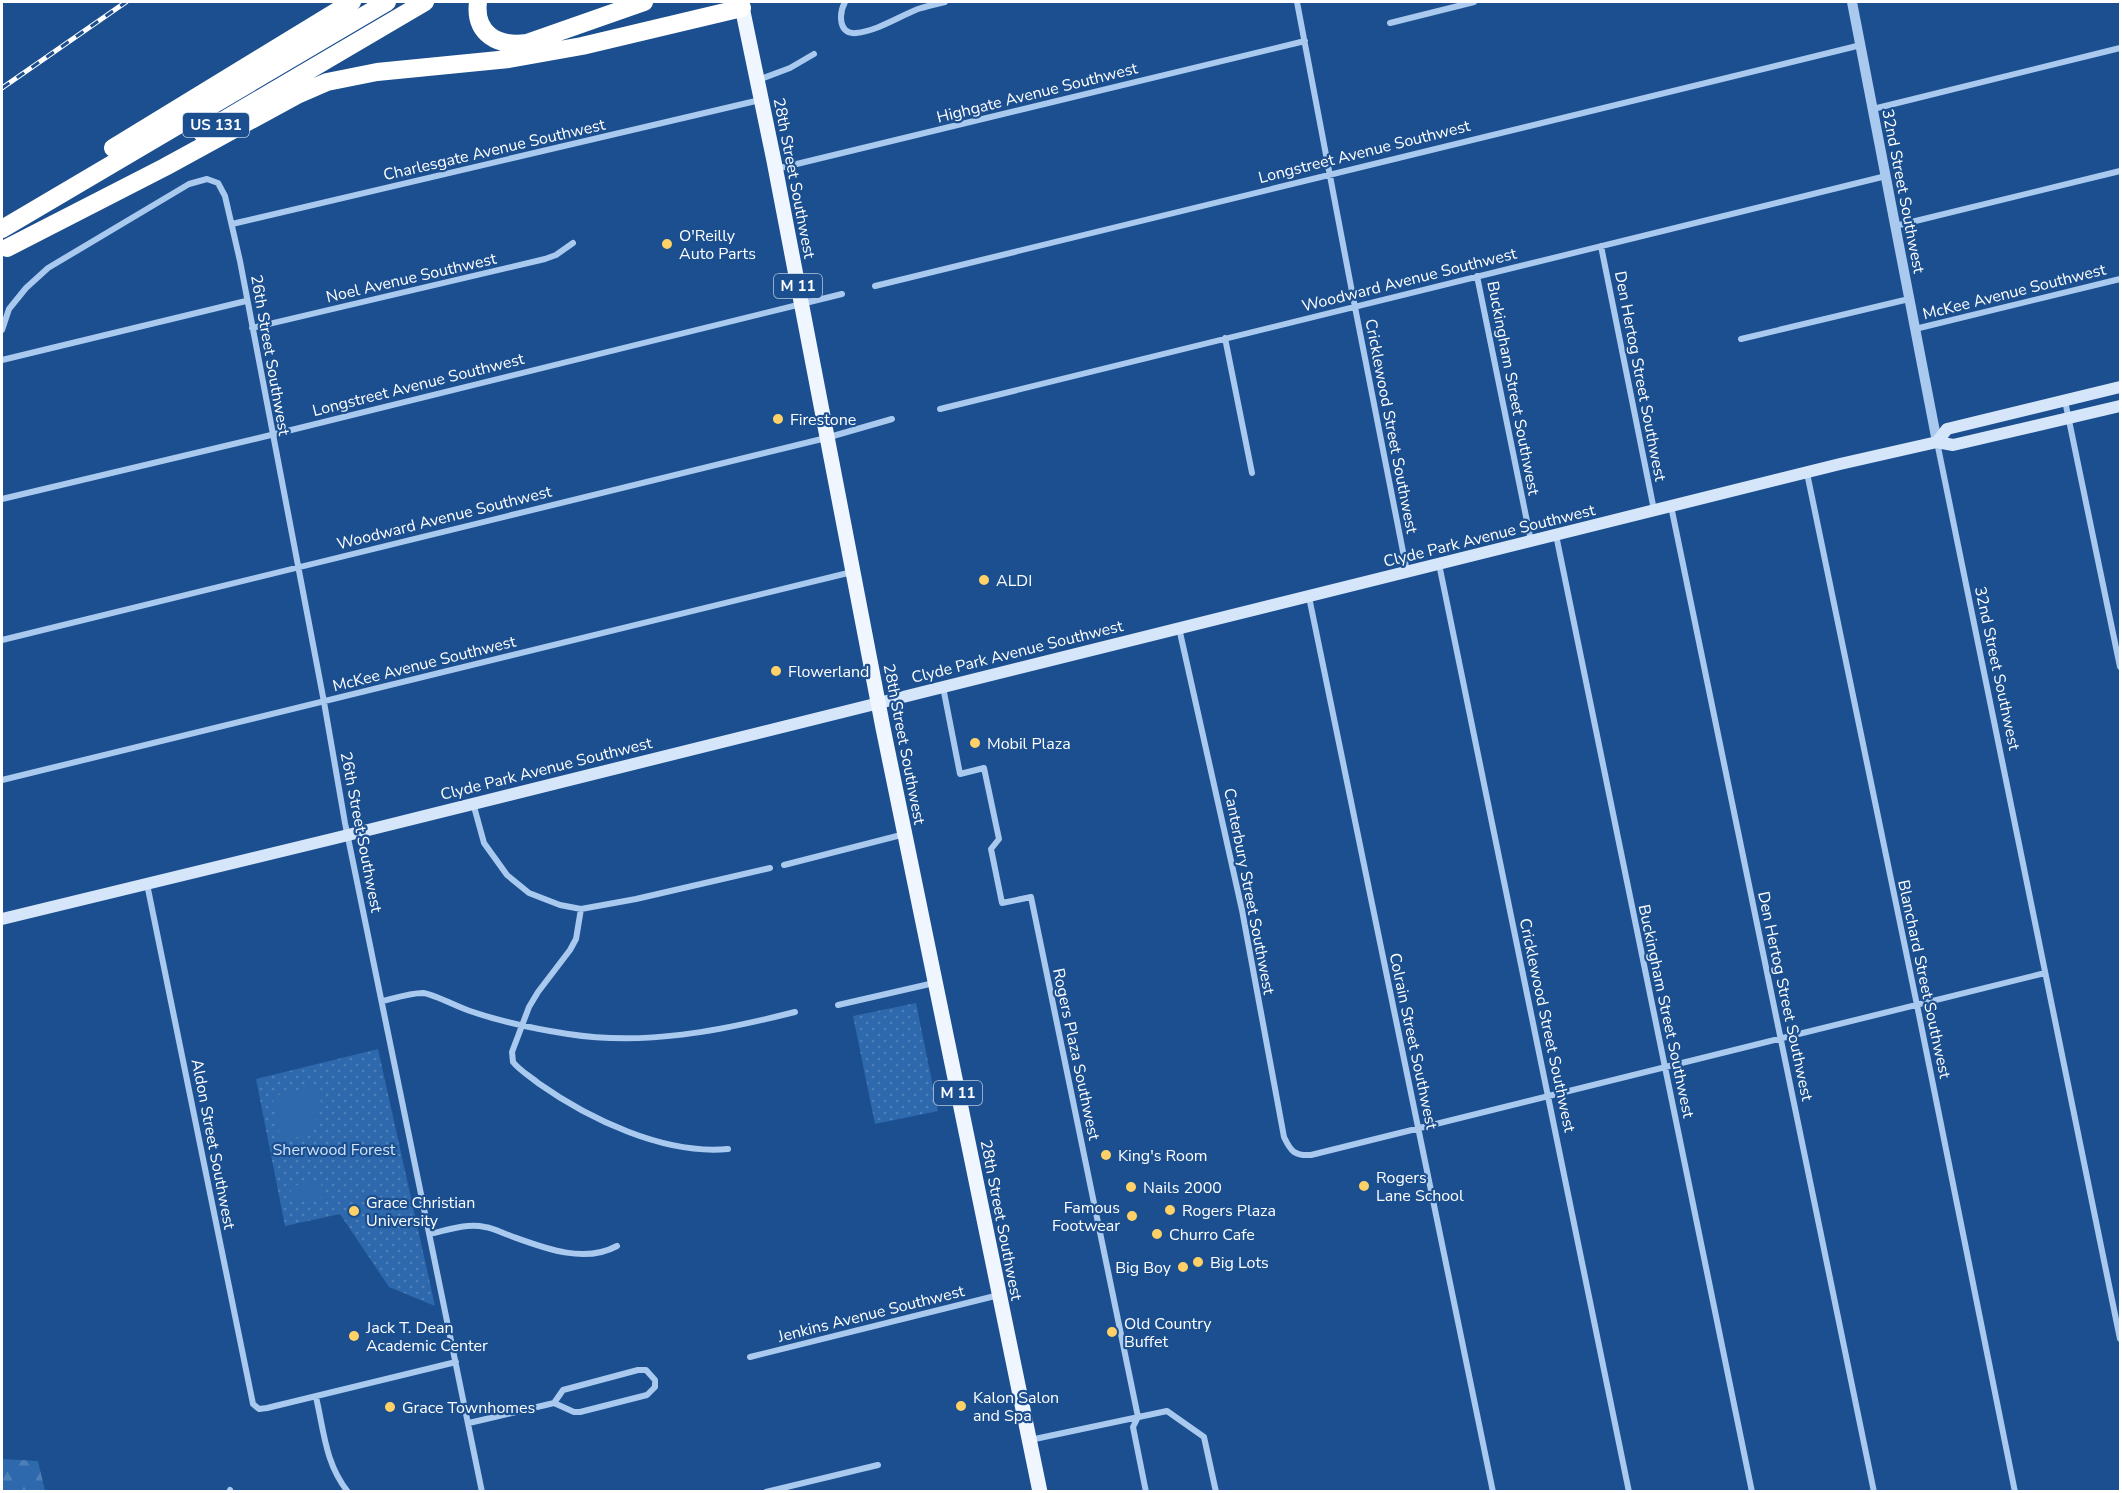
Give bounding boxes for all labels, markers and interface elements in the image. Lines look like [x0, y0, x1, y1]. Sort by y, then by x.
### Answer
street label: Highgate Avenue Southwest [934, 57, 1140, 129]
street label: 28th Street Southwest [768, 96, 820, 261]
street label: 32nd Street Southwest [1876, 107, 1930, 276]
road number: US 131 [183, 113, 249, 137]
street label: Charlesgate Avenue Southwest [381, 114, 608, 186]
street label: Longstreet Avenue Southwest [1256, 115, 1473, 189]
place label: O'Reilly Auto Parts [679, 225, 756, 265]
marker: O'Reilly Auto Parts [660, 237, 674, 251]
street label: Woodward Avenue Southwest [1300, 243, 1519, 317]
street label: Noel Avenue Southwest [324, 248, 499, 308]
street label: McKee Avenue Southwest [1920, 258, 2108, 325]
street label: Den Hertog Street Southwest [1609, 269, 1671, 483]
street label: 26th Street Southwest [245, 273, 295, 438]
road number: M 11 [774, 274, 822, 298]
street label: Buckingham Street Southwest [1481, 279, 1545, 498]
street label: Cricklewood Street Southwest [1359, 317, 1423, 536]
street label: Longstreet Avenue Southwest [310, 348, 527, 422]
place label: Firestone [790, 409, 856, 431]
marker: Firestone [771, 412, 785, 426]
street label: Woodward Avenue Southwest [335, 481, 554, 555]
street label: Clyde Park Avenue Southwest [1381, 499, 1598, 573]
place label: ALDI [996, 570, 1032, 592]
marker: ALDI [977, 573, 991, 587]
street label: 32nd Street Southwest [1969, 584, 2025, 752]
street label: Clyde Park Avenue Southwest [909, 615, 1126, 689]
street label: McKee Avenue Southwest [330, 630, 518, 697]
place label: Flowerland [788, 661, 869, 683]
street label: 28th Street Southwest [878, 662, 930, 827]
marker: Flowerland [769, 664, 783, 678]
street label: Clyde Park Avenue Southwest [438, 732, 655, 806]
place label: Mobil Plaza [987, 733, 1071, 755]
marker: Mobil Plaza [968, 736, 982, 750]
street label: 26th Street Southwest [335, 750, 387, 915]
street label: Canterbury Street Southwest [1218, 786, 1280, 997]
street label: Blanchard Street Southwest [1892, 878, 1956, 1081]
street label: Den Hertog Street Southwest [1752, 890, 1818, 1103]
street label: Buckingham Street Southwest [1633, 902, 1700, 1120]
street label: Cricklewood Street Southwest [1514, 916, 1581, 1135]
street label: Colrain Street Southwest [1384, 951, 1443, 1132]
street label: Rogers Plaza Southwest [1047, 966, 1105, 1143]
street label: Aldon Street Southwest [186, 1057, 240, 1232]
road number: M 11 [934, 1081, 982, 1105]
street label: 28th Street Southwest [975, 1138, 1027, 1303]
park label: Sherwood Forest [273, 1139, 396, 1161]
place label: King's Room [1118, 1145, 1208, 1167]
marker: King's Room [1099, 1148, 1113, 1162]
place label: Rogers Lane School [1376, 1167, 1464, 1207]
place label: Nails 2000 [1143, 1177, 1222, 1199]
marker: Rogers Lane School [1357, 1179, 1371, 1193]
marker: Nails 2000 [1124, 1180, 1138, 1194]
place label: Grace Christian University [366, 1192, 475, 1232]
place label: Famous Footwear [1052, 1197, 1120, 1237]
place label: Rogers Plaza [1182, 1200, 1276, 1222]
marker: Rogers Plaza [1163, 1203, 1177, 1217]
marker: Grace Christian University [347, 1204, 361, 1218]
marker: Famous Footwear [1125, 1209, 1139, 1223]
place label: Churro Cafe [1169, 1224, 1255, 1246]
marker: Churro Cafe [1150, 1227, 1164, 1241]
place label: Big Lots [1210, 1252, 1269, 1274]
marker: Big Lots [1191, 1255, 1205, 1269]
place label: Big Boy [1115, 1257, 1172, 1279]
marker: Big Boy [1176, 1260, 1190, 1274]
street label: Jenkins Avenue Southwest [775, 1280, 967, 1348]
place label: Old Country Buffet [1124, 1313, 1212, 1353]
place label: Jack T. Dean Academic Center [365, 1317, 488, 1357]
marker: Old Country Buffet [1105, 1325, 1119, 1339]
marker: Jack T. Dean Academic Center [347, 1329, 361, 1343]
place label: Kalon Salon and Spa [973, 1387, 1059, 1427]
place label: Grace Townhomes [402, 1397, 535, 1419]
marker: Kalon Salon and Spa [954, 1399, 968, 1413]
marker: Grace Townhomes [383, 1400, 397, 1414]

